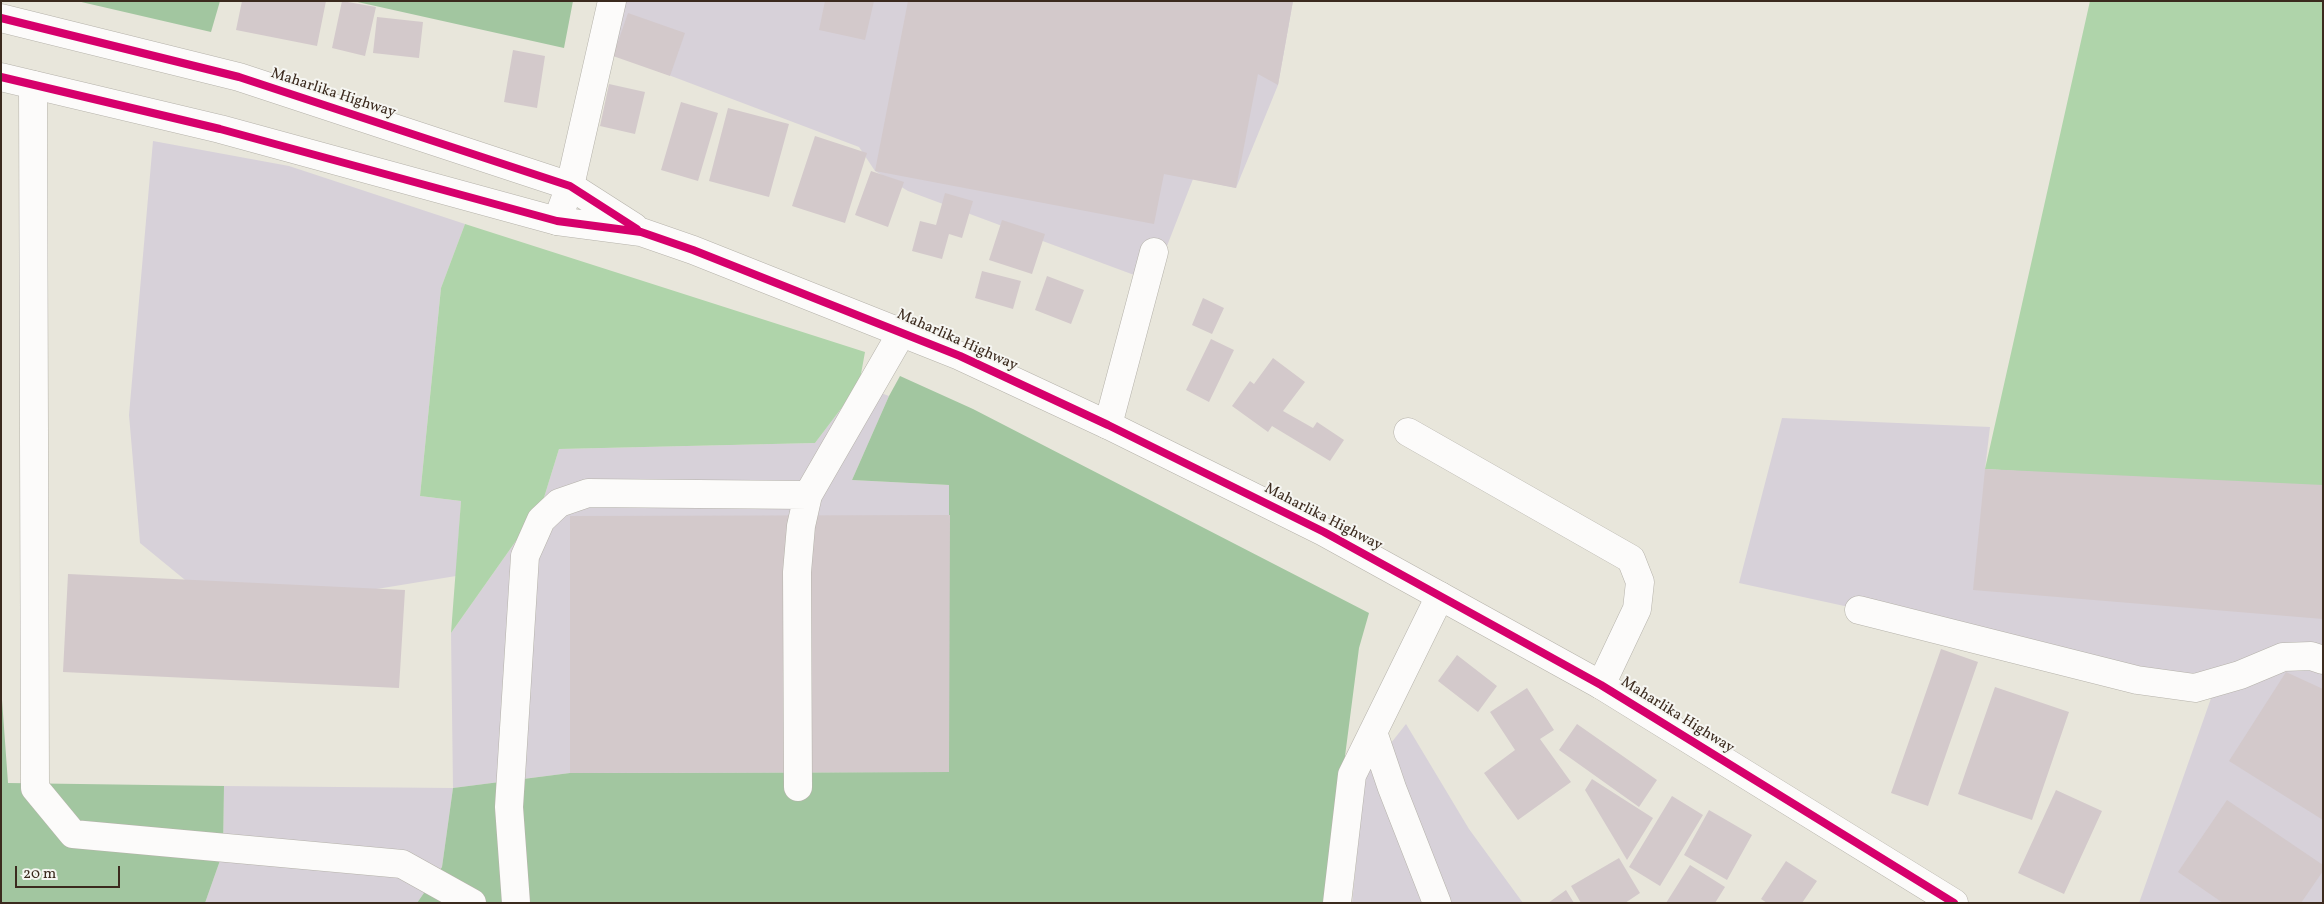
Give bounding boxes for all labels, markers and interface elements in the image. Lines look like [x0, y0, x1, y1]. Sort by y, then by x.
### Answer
street label: Maharlika Highway [268, 65, 398, 123]
street label: Maharlika Highway [894, 306, 1020, 376]
street label: Maharlika Highway [1261, 480, 1385, 556]
street label: Maharlika Highway [1617, 674, 1737, 758]
scale bar [18, 856, 122, 888]
text: 20 m [23, 864, 56, 885]

